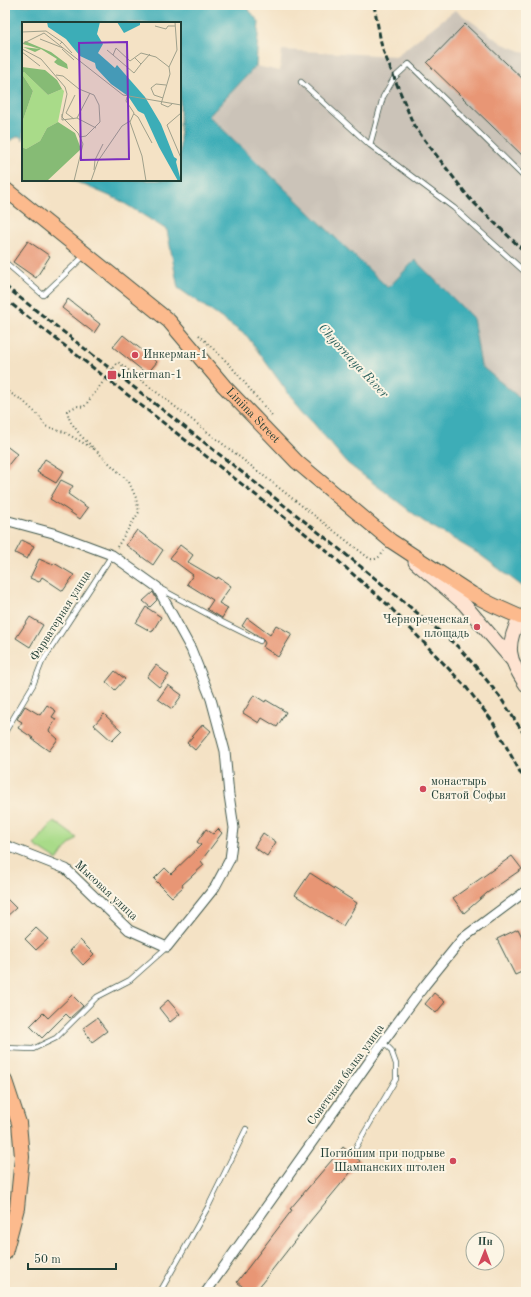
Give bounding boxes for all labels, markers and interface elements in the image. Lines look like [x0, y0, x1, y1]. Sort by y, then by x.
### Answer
inset map [22, 22, 181, 181]
water label: Chyornaya River [315, 321, 391, 401]
place label: Инкерман-1 [143, 349, 207, 361]
marker: Инкерман-1 [130, 350, 140, 360]
marker: Inkerman-1 [106, 369, 118, 381]
place label: Inkerman-1 [121, 369, 182, 381]
street label: Liniina Street [223, 386, 282, 446]
street label: Фарватерная улица [28, 569, 94, 663]
place label: Чернореченская площадь [383, 614, 469, 640]
marker: Чернореченская площадь [472, 622, 482, 632]
place label: монастырь Святой Софьи [431, 776, 506, 802]
marker: монастырь Святой Софьи [418, 784, 428, 794]
street label: Мысовая улица [72, 859, 140, 923]
street label: Советская балка улица [305, 1022, 387, 1128]
place label: Погибшим при подрыве Шампанских штолен [320, 1148, 445, 1174]
marker: Погибшим при подрыве Шампанских штолен [448, 1156, 458, 1166]
north arrow [465, 1231, 505, 1271]
text: Пн [477, 1237, 493, 1248]
scale bar [28, 1245, 116, 1271]
text: 50 m [34, 1253, 61, 1266]

